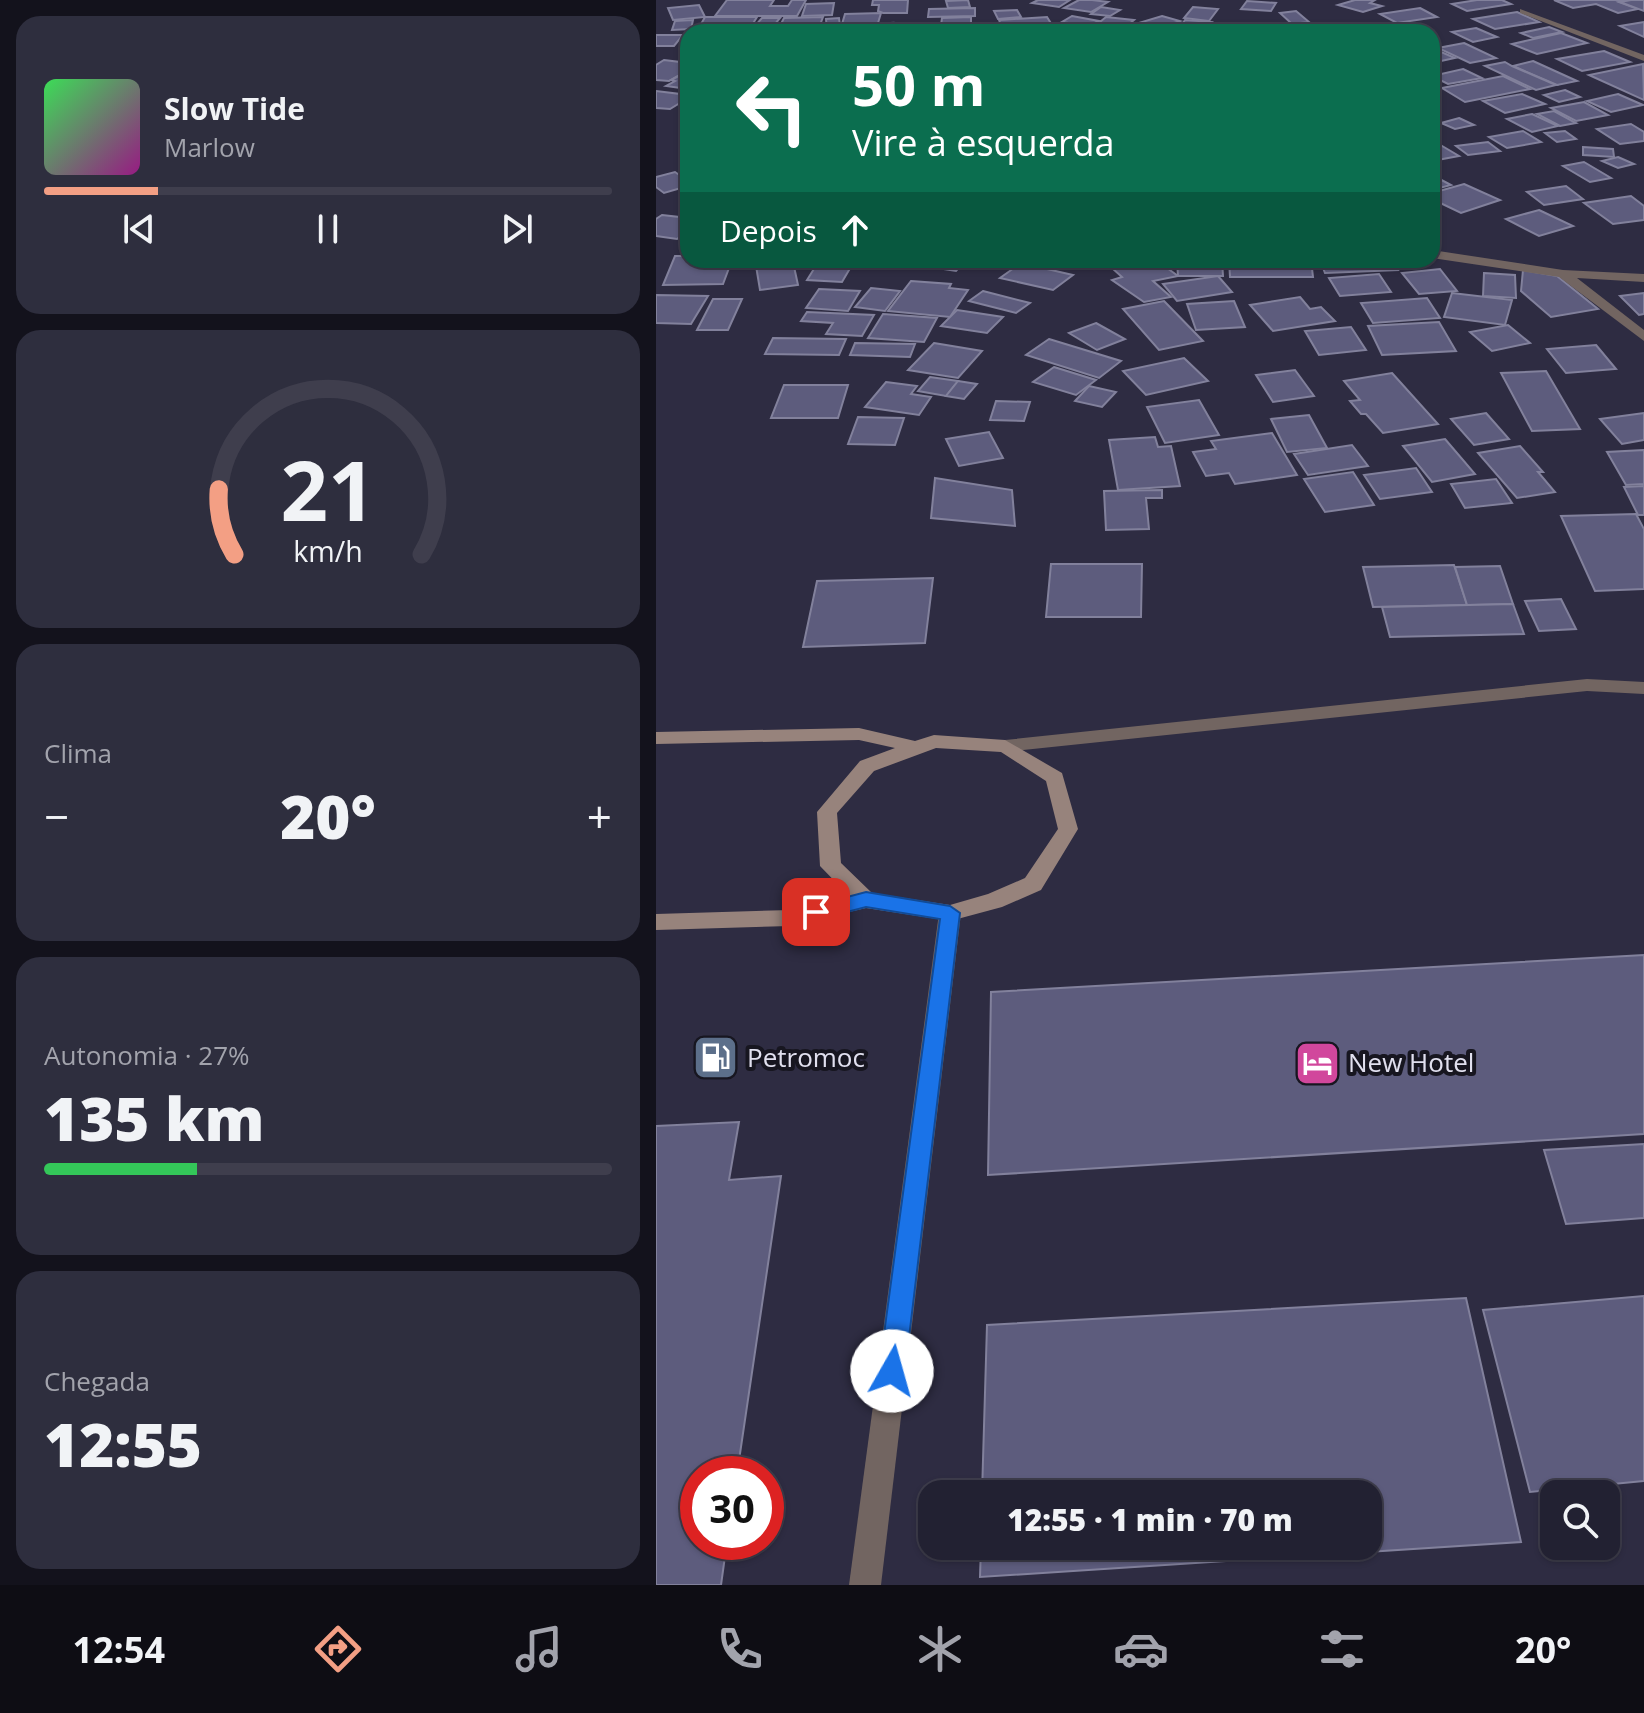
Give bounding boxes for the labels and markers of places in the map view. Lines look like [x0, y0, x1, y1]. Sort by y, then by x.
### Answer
pin [782, 878, 850, 946]
fuel station icon: Petromoc [692, 1034, 740, 1082]
place label: Petromoc [747, 1039, 865, 1075]
hotel icon: New Hotel [1293, 1039, 1341, 1087]
place label: New Hotel [1348, 1044, 1474, 1080]

